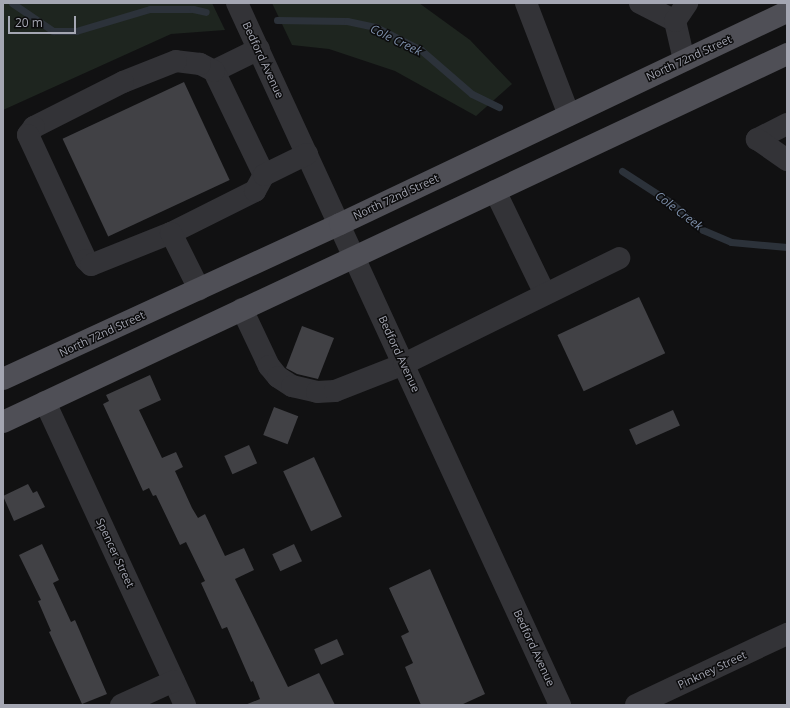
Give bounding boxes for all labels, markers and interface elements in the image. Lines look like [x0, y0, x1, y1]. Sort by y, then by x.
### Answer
scale bar [10, 8, 78, 34]
text: 20 m [15, 14, 43, 31]
street label: Bedford Avenue [240, 20, 286, 100]
water label: Cole Creek [368, 21, 424, 59]
street label: North 72nd Street [644, 32, 734, 84]
street label: North 72nd Street [351, 171, 441, 223]
water label: Cole Creek [652, 189, 706, 233]
street label: North 72nd Street [57, 308, 147, 360]
street label: Bedford Avenue [376, 314, 422, 394]
street label: Spencer Street [93, 516, 137, 590]
street label: Bedford Avenue [511, 608, 557, 688]
street label: Pinkney Street [676, 648, 748, 692]

